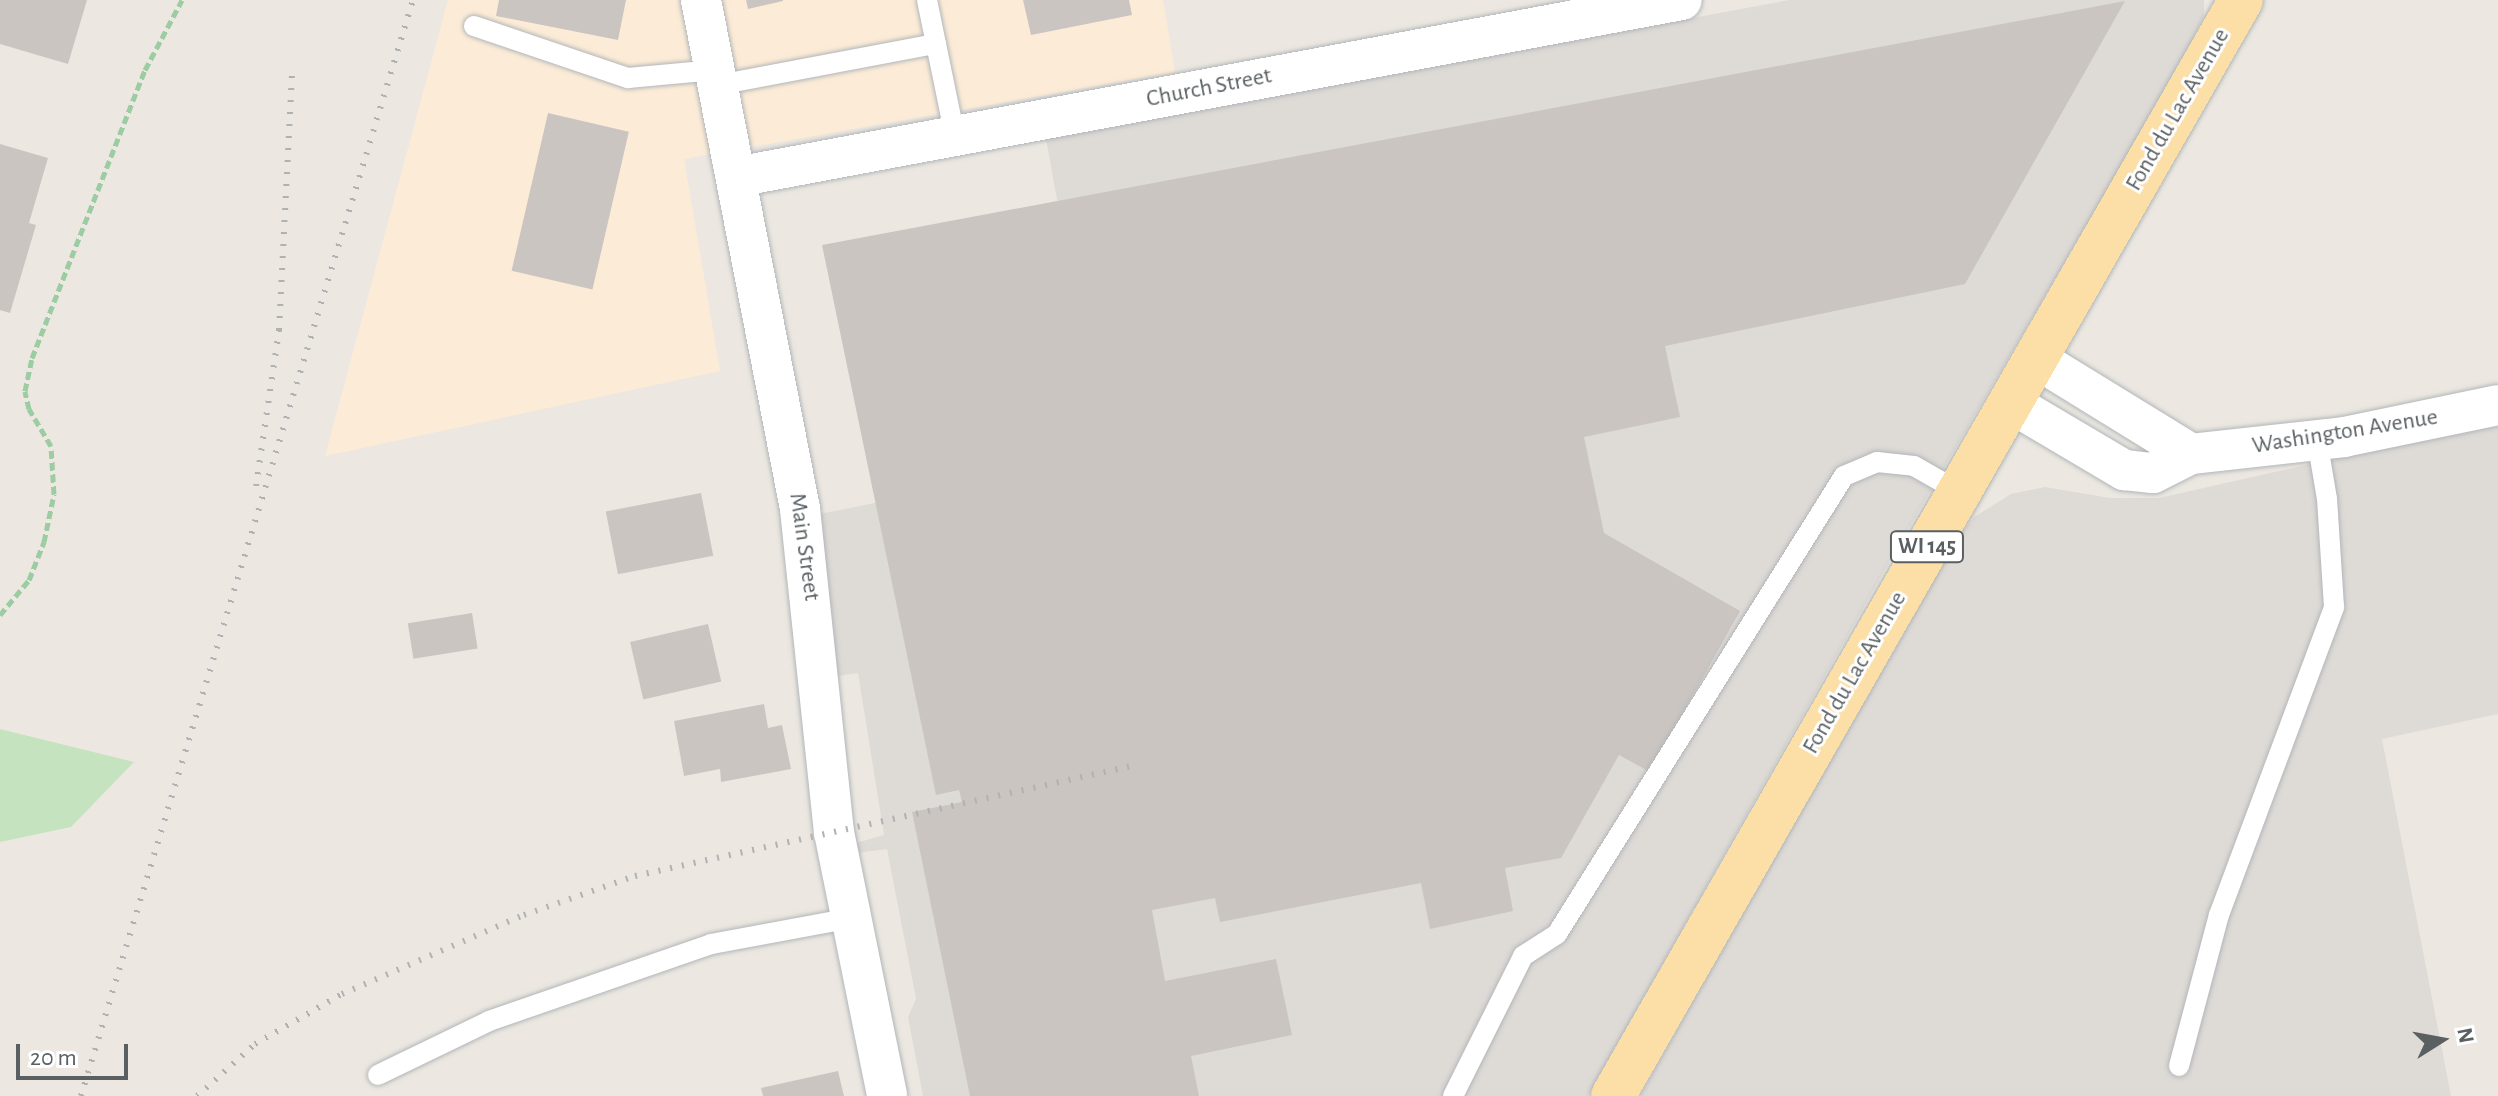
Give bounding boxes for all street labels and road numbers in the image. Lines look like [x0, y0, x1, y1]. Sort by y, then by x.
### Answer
street label: Fond du Lac Avenue [2120, 24, 2236, 196]
street label: Church Street [1144, 62, 1274, 114]
street label: Washington Avenue [2250, 403, 2440, 461]
street label: Main Street [782, 491, 826, 603]
road number: WI 145 [1889, 529, 1965, 565]
street label: Fond du Lac Avenue [1797, 587, 1913, 759]

